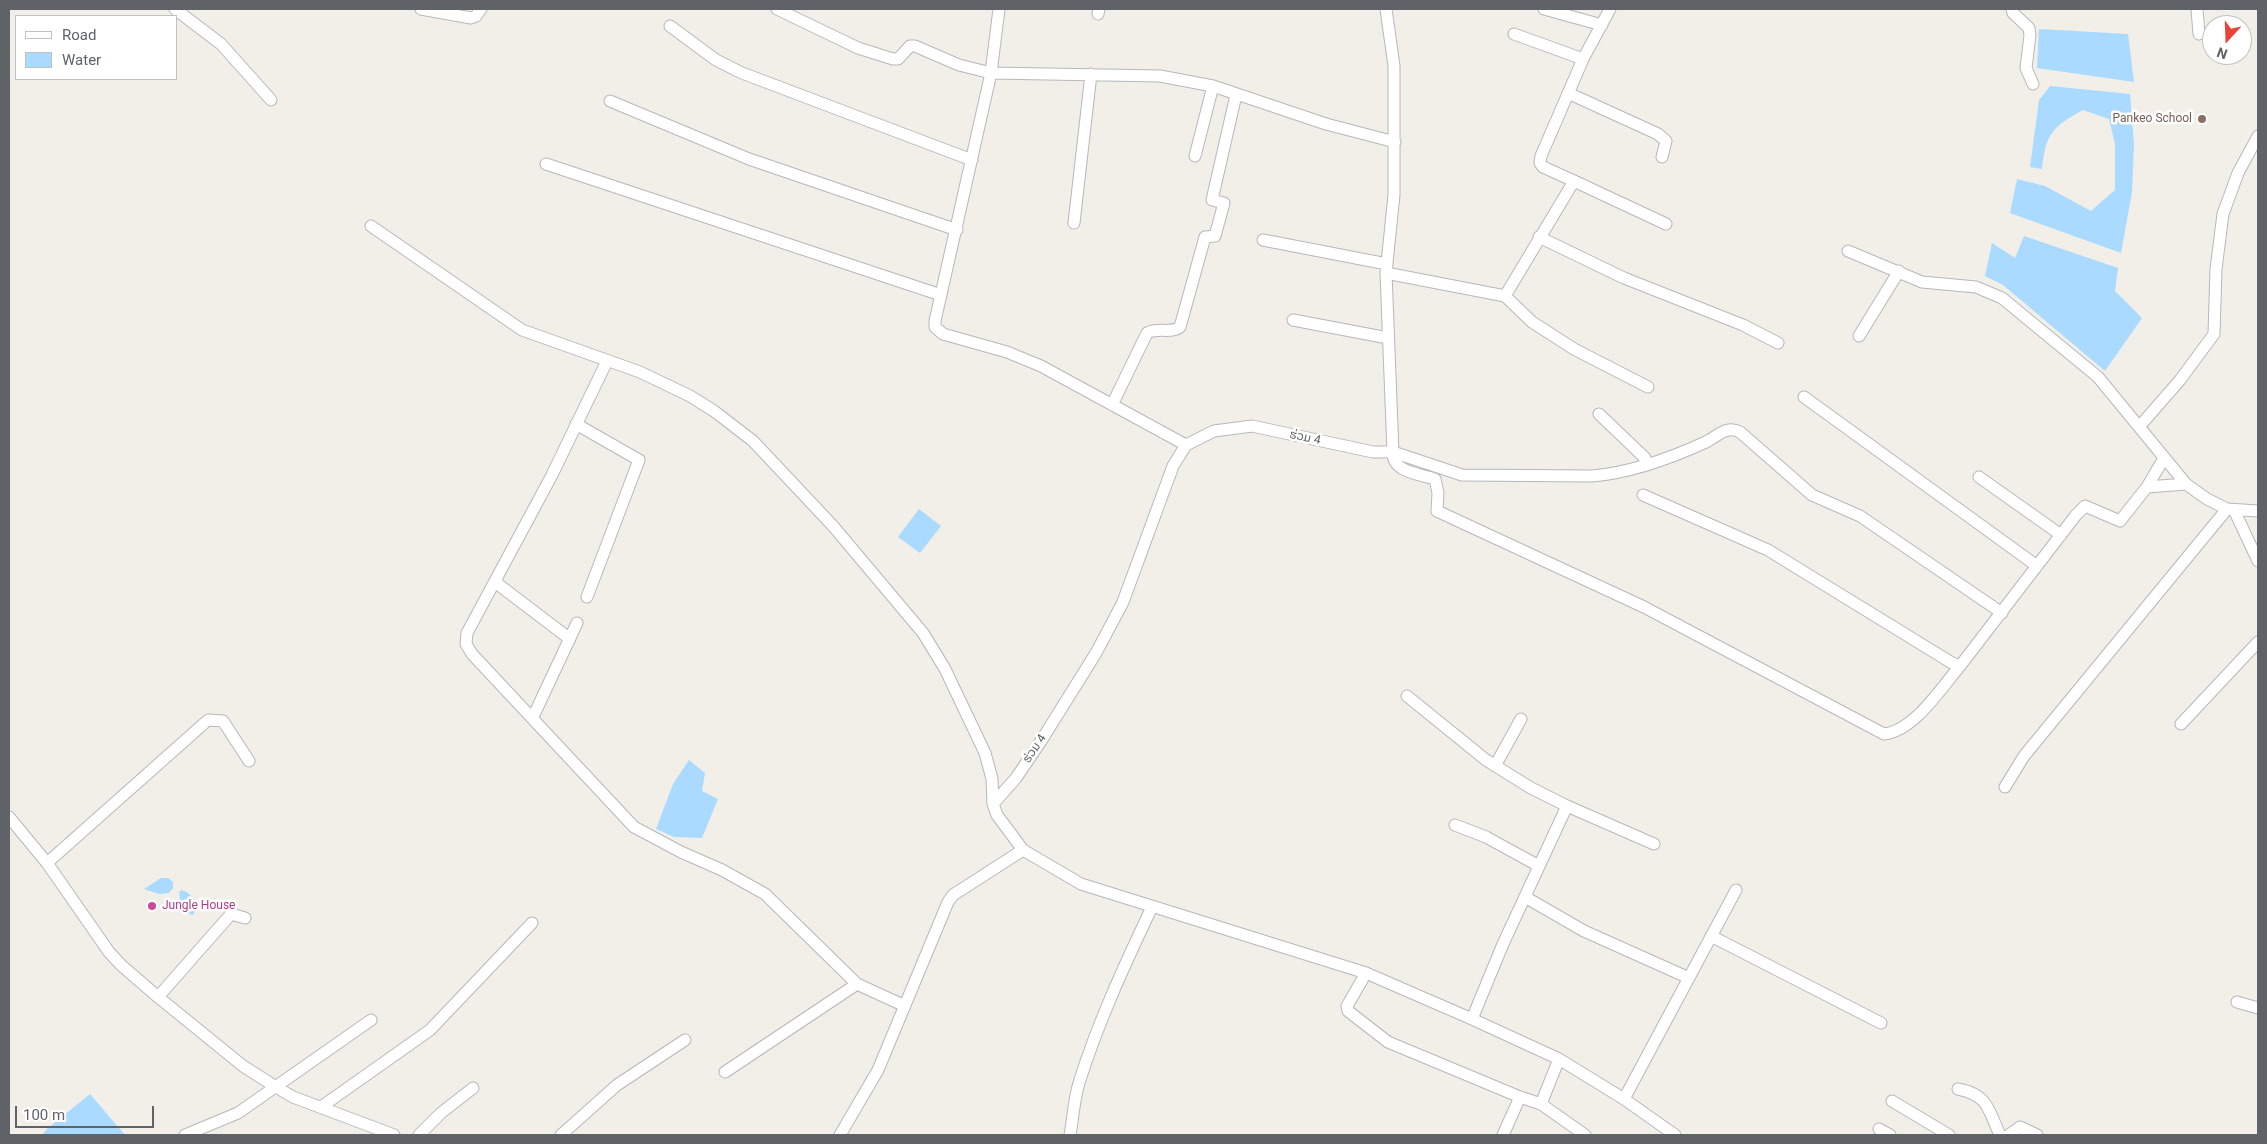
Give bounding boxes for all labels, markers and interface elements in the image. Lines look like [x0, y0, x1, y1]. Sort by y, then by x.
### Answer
legend [15, 15, 178, 80]
north arrow [2202, 15, 2252, 65]
text: Road [62, 26, 96, 44]
text: N [2215, 44, 2230, 62]
text: Water [62, 51, 101, 69]
place label: Pankeo School [2113, 112, 2192, 126]
marker: Pankeo School [2196, 113, 2208, 125]
street label: ຮ່ວມ 4 [1288, 428, 1322, 448]
street label: ຮ່ວມ 4 [1020, 732, 1050, 766]
place label: Jungle House [162, 899, 235, 913]
marker: Jungle House [146, 900, 158, 912]
scale bar [18, 1096, 156, 1128]
text: 100 m [23, 1106, 65, 1124]

